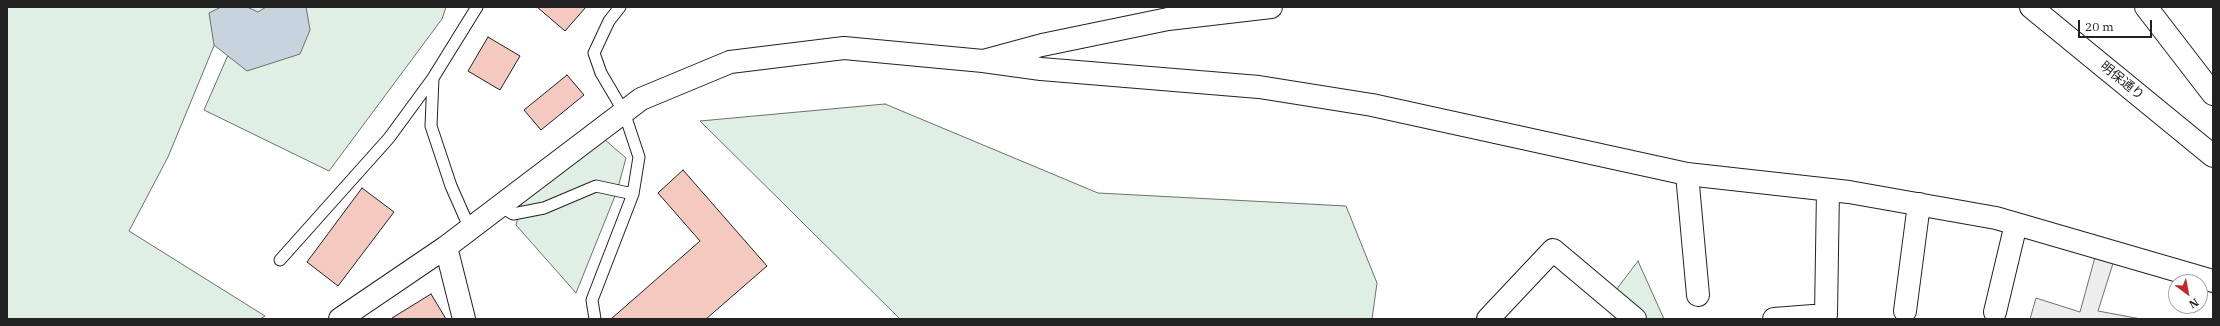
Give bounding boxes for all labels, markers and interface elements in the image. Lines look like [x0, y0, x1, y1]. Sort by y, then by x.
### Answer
scale bar [2080, 12, 2154, 38]
text: 20 m [2085, 19, 2114, 34]
street label: 明保通り [2097, 59, 2147, 103]
north arrow [2168, 274, 2208, 314]
text: N [2186, 295, 2201, 312]

